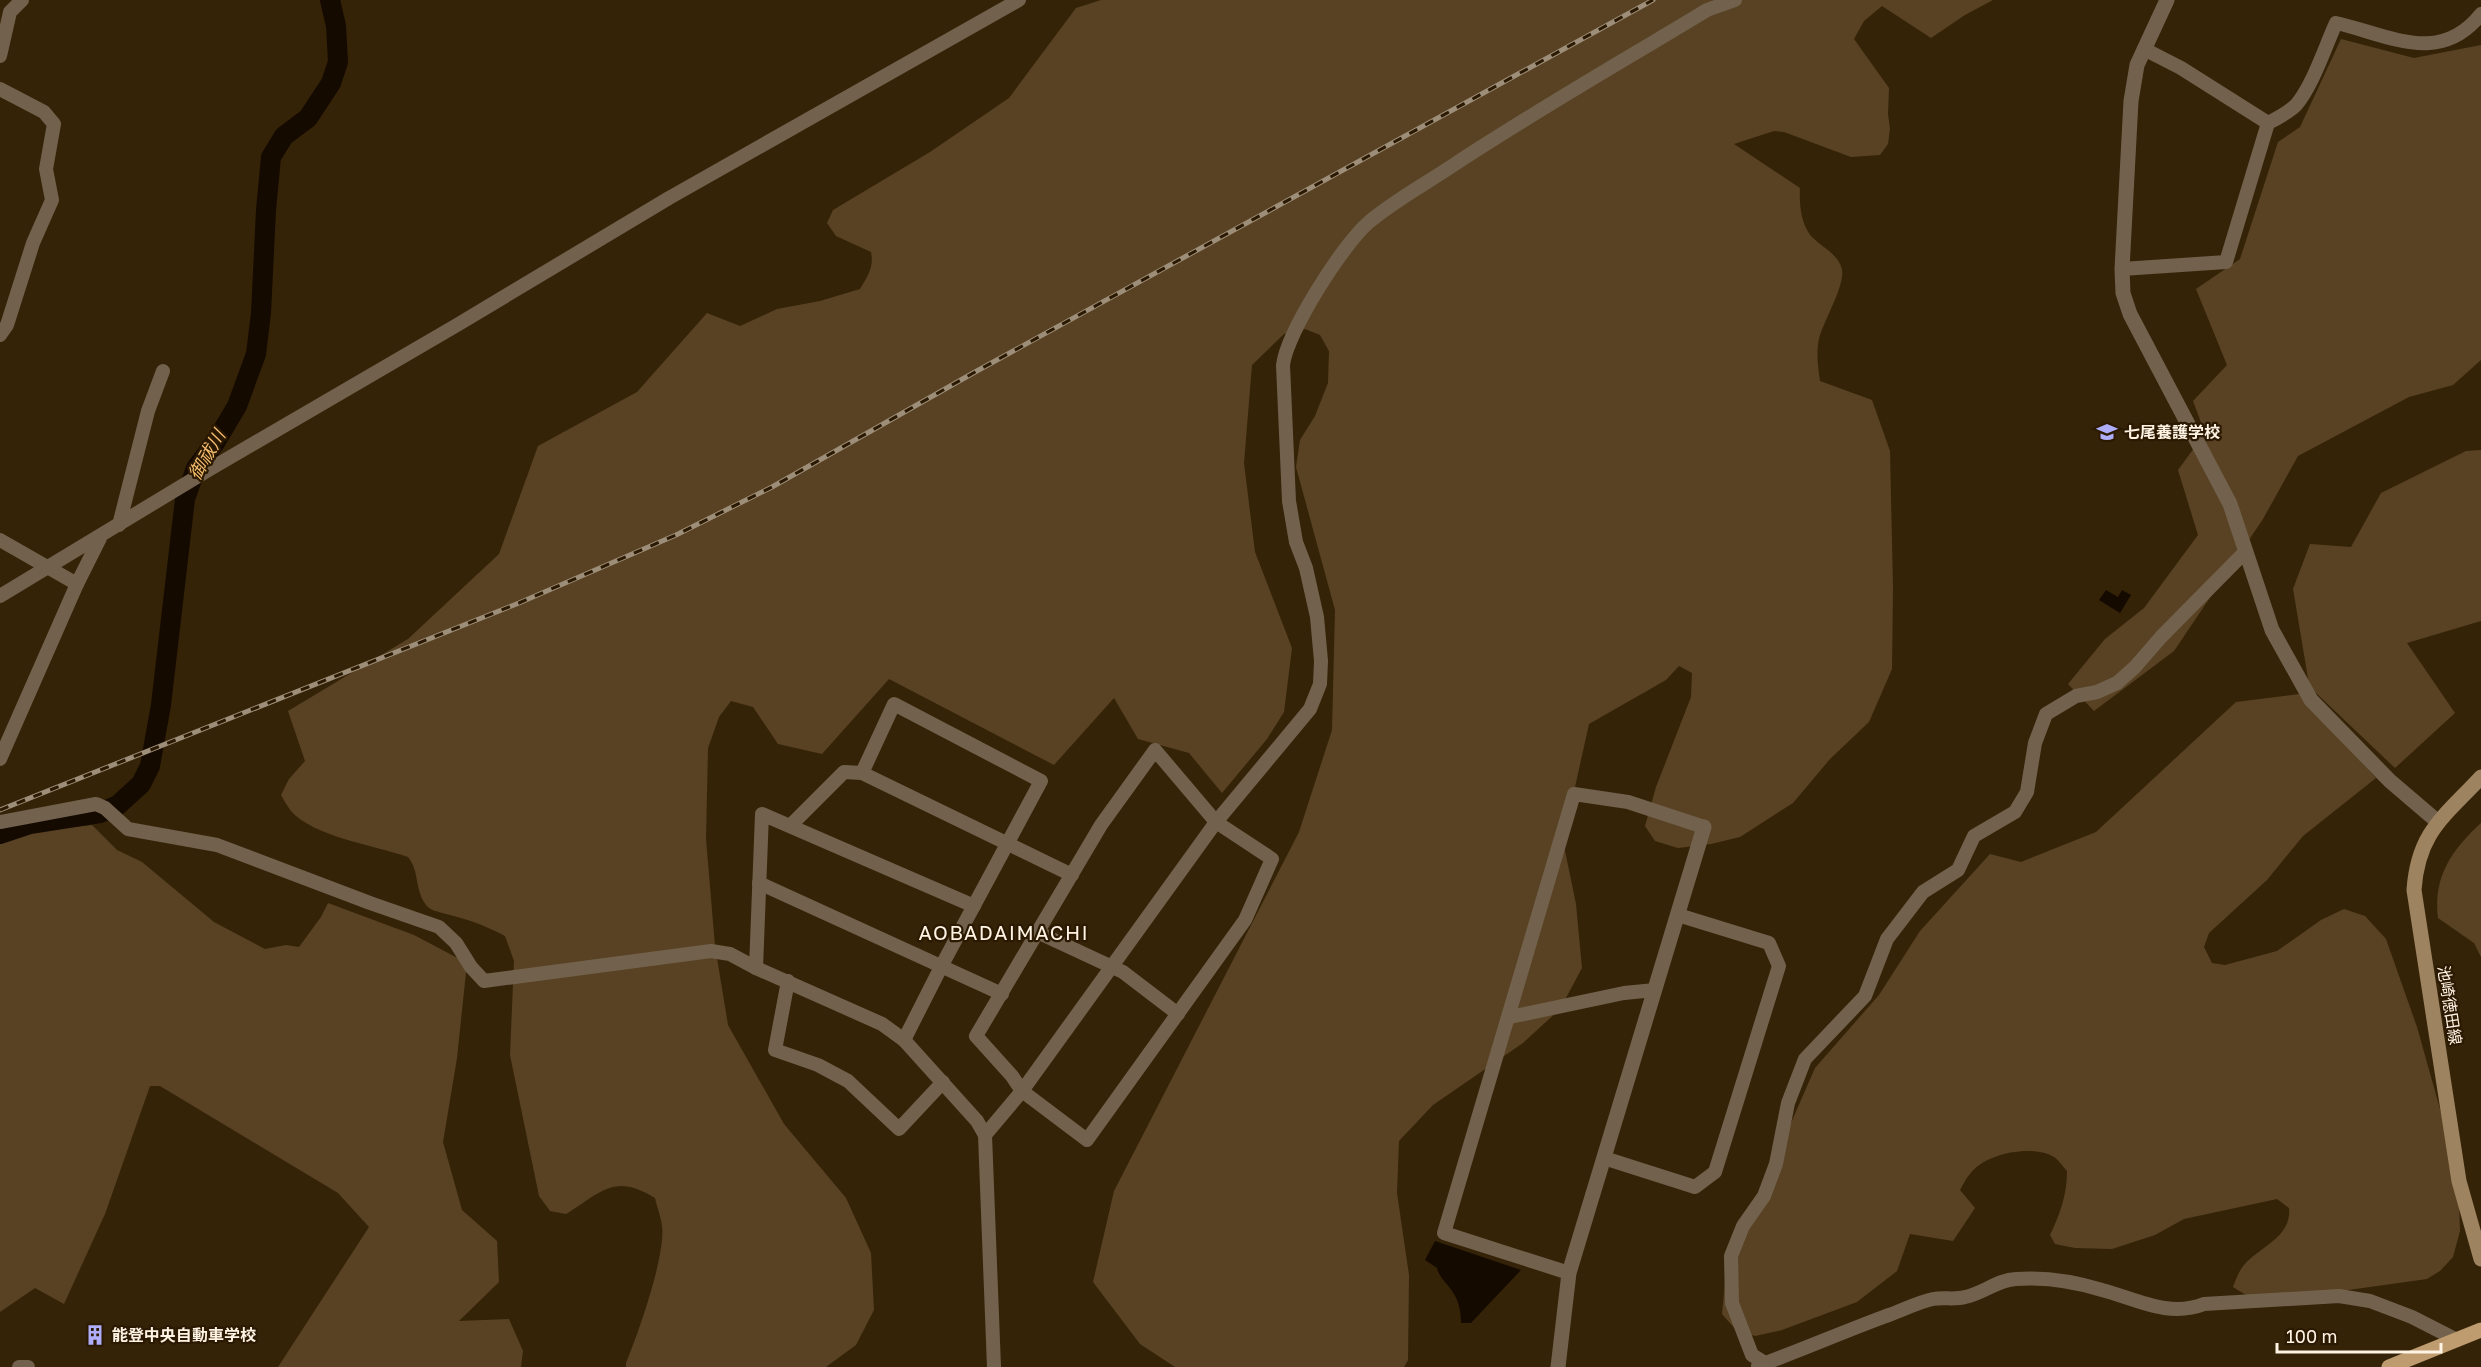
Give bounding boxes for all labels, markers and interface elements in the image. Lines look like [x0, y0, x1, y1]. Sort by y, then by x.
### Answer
school or university icon: 七尾養護学校 [2095, 420, 2119, 444]
place label: 七尾養護学校 [2124, 422, 2220, 442]
water label: 御祓川 [183, 424, 230, 483]
district label: AOBADAIMACHI [919, 920, 1089, 944]
street label: 池崎徳田線 [2434, 964, 2466, 1046]
scale bar [2277, 1316, 2440, 1354]
building icon: 能登中央自動車学校 [83, 1323, 107, 1347]
place label: 能登中央自動車学校 [112, 1325, 256, 1345]
text: 100 m [2286, 1325, 2337, 1347]

